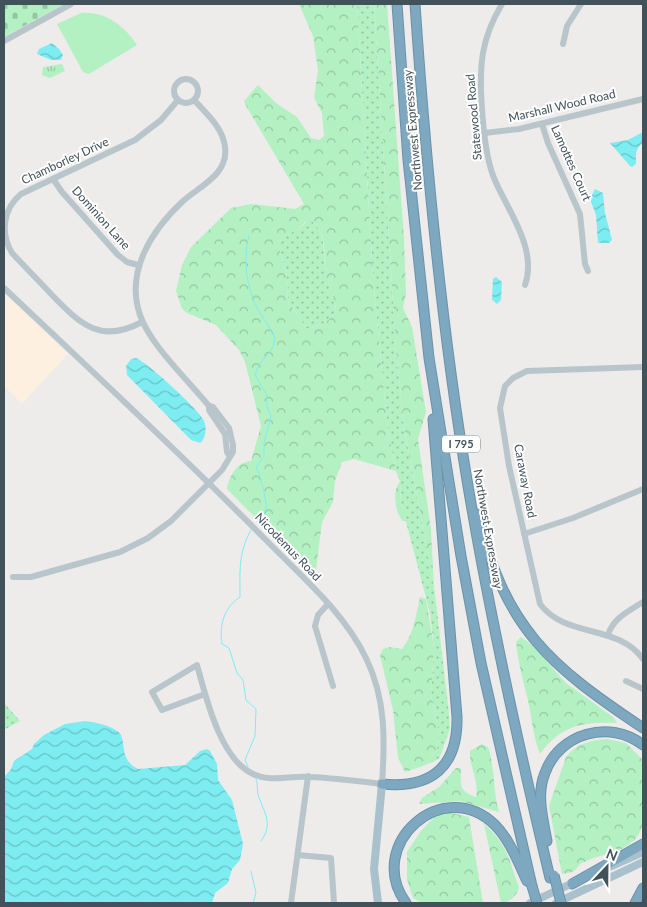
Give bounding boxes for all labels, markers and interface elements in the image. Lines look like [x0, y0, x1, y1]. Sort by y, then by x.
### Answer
street label: Northwest Expressway [400, 68, 425, 191]
street label: Statewood Road [462, 73, 485, 161]
street label: Marshall Wood Road [507, 86, 617, 125]
street label: Lamottes Court [548, 123, 595, 204]
street label: Chamborley Drive [19, 134, 111, 187]
street label: Dominion Lane [69, 183, 134, 252]
road number: I 795 [442, 436, 480, 452]
street label: Caraway Road [511, 443, 540, 519]
street label: Northwest Expressway [471, 468, 507, 591]
street label: Nicodemus Road [252, 509, 325, 584]
north arrow [582, 842, 632, 892]
text: N [604, 845, 620, 864]

